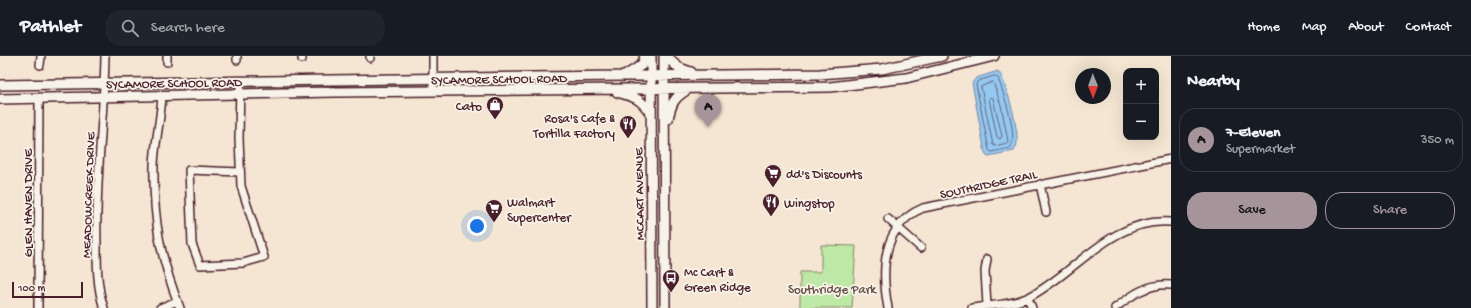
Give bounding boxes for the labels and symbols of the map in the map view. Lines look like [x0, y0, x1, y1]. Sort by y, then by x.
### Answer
north arrow [1075, 68, 1111, 104]
street label: SYCAMORE SCHOOL ROAD [431, 72, 568, 89]
street label: SYCAMORE SCHOOL ROAD [106, 76, 243, 93]
pin: A [695, 94, 721, 127]
shop icon: Cato [485, 95, 505, 120]
place label: Cato [456, 100, 482, 115]
place label: Rosa's Cafe & Tortilla Factory [532, 112, 616, 142]
restaurant icon: Rosa's Cafe & Tortilla Factory [618, 114, 638, 139]
street label: MEADOWCREEK DRIVE [80, 131, 99, 258]
street label: MCCART AVENUE [632, 147, 649, 240]
street label: GLEN HAVEN DRIVE [22, 148, 37, 257]
supermarket icon: dd's Discounts [763, 163, 783, 188]
place label: dd's Discounts [786, 168, 863, 183]
street label: SOUTHRIDGE TRAIL [939, 168, 1040, 203]
restaurant icon: Wingstop [761, 192, 781, 217]
place label: Walmart Supercenter [507, 196, 572, 226]
place label: Wingstop [784, 197, 835, 212]
supermarket icon: Walmart Supercenter [484, 198, 504, 223]
your location [467, 216, 487, 236]
place label: Mc Cart & Green Ridge [684, 266, 751, 296]
bus stop icon: Mc Cart & Green Ridge [661, 268, 681, 293]
scale bar [12, 280, 83, 299]
park label: Southridge Park [788, 283, 877, 298]

